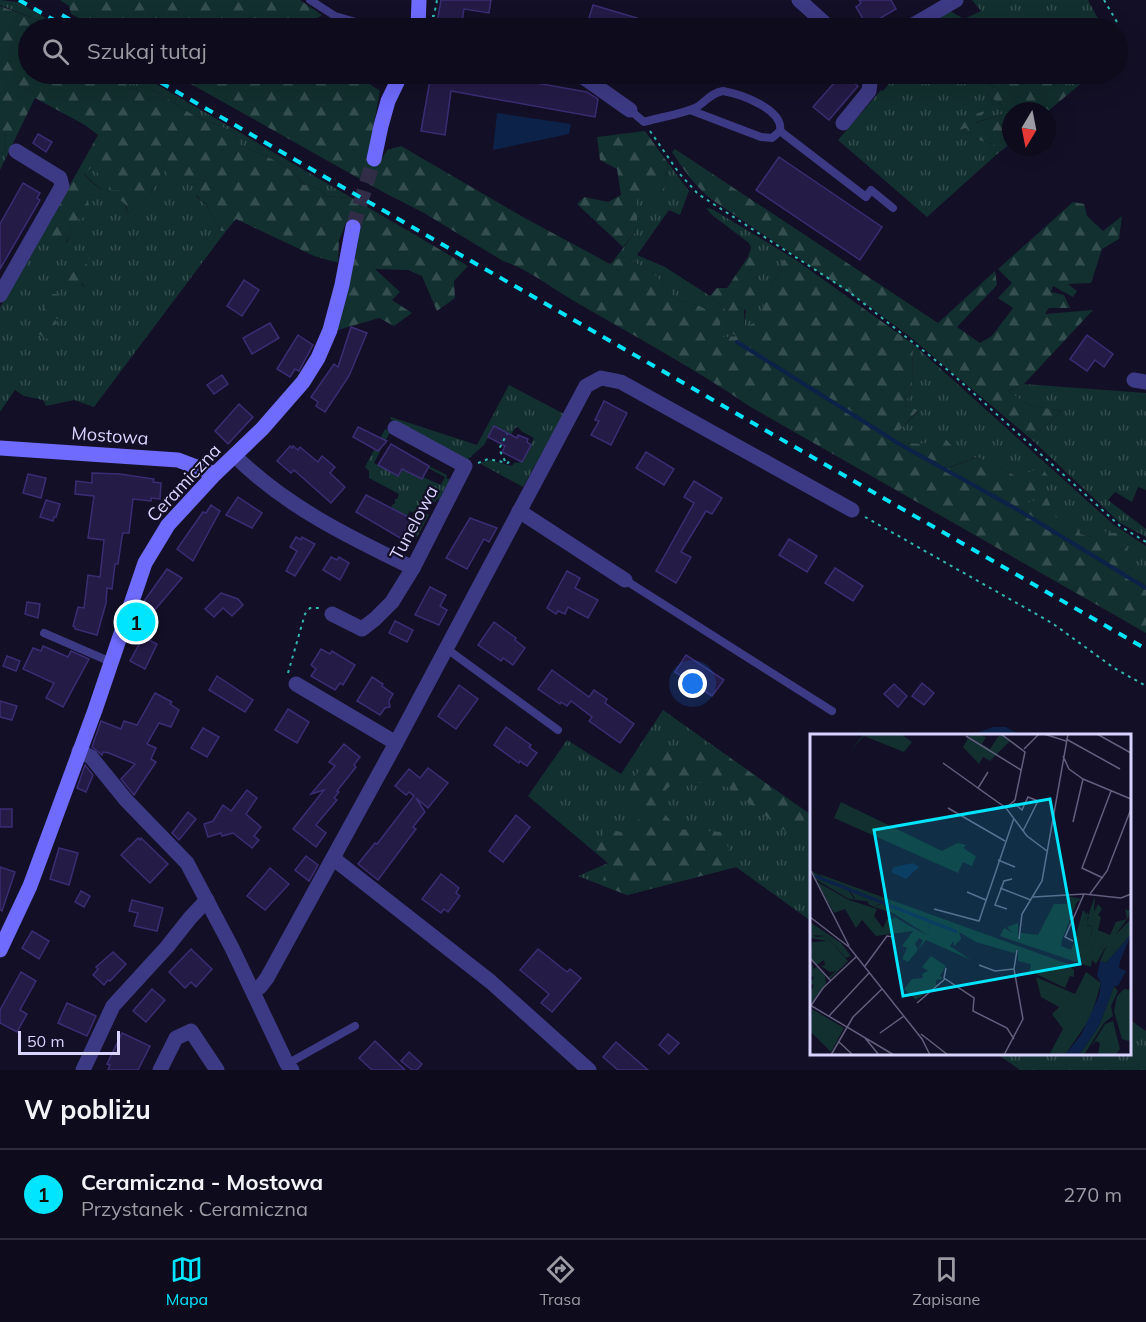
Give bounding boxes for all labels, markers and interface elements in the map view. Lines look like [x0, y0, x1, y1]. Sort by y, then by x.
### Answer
search box [18, 18, 1128, 84]
icon: search [39, 35, 72, 68]
text: Szukaj tutaj [87, 37, 207, 65]
north arrow [1002, 102, 1056, 156]
street label: Mostowa [71, 421, 149, 450]
street label: Ceramiczna [142, 439, 226, 526]
street label: Tunelowa [384, 482, 443, 564]
pin: 1 [116, 600, 156, 644]
your location [678, 669, 707, 698]
inset map [810, 734, 1131, 1055]
scale bar [18, 1028, 120, 1056]
text: 50 m [27, 1031, 64, 1051]
text: W pobliżu [24, 1093, 151, 1126]
text: Ceramiczna - Mostowa [81, 1168, 323, 1196]
text: 1 [38, 1182, 50, 1207]
text: 270 m [1063, 1182, 1122, 1207]
text: Przystanek · Ceramiczna [81, 1196, 308, 1221]
tab: Mapa [166, 1253, 208, 1309]
tab: Trasa [540, 1253, 581, 1309]
tab: Zapisane [912, 1253, 980, 1309]

